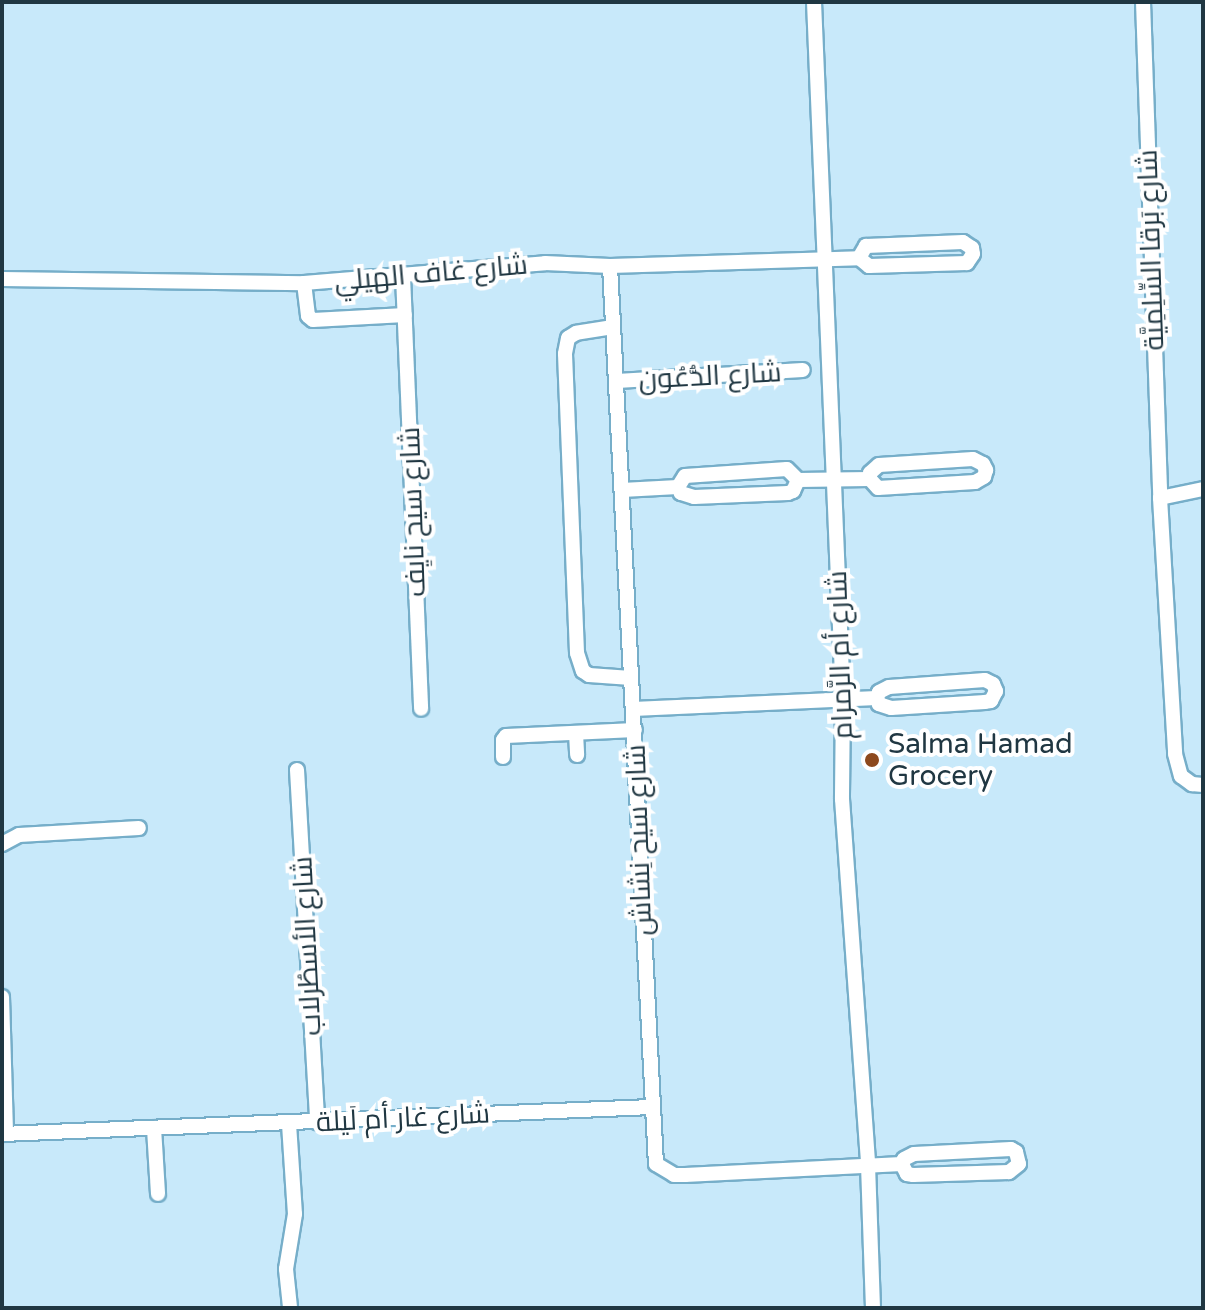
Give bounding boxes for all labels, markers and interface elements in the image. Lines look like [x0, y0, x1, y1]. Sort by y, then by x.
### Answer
street label: شارع بَرقا السِّلِمِيَّة [1131, 149, 1171, 351]
street label: شارع غاف الهيلي [333, 248, 529, 298]
street label: شارع الدُّعُون [638, 355, 782, 397]
street label: شارع سيح نايِف [393, 426, 433, 598]
street label: شارع أم الرَّمرام [820, 570, 860, 740]
place label: Salma Hamad Grocery [888, 727, 1073, 793]
street label: شارع سيح نِشاش [619, 744, 659, 936]
marker: Salma Hamad Grocery [863, 751, 881, 769]
street label: شارع الأسطُرلاب [286, 855, 328, 1037]
street label: شارع غار أم لَيلة [315, 1097, 491, 1139]

